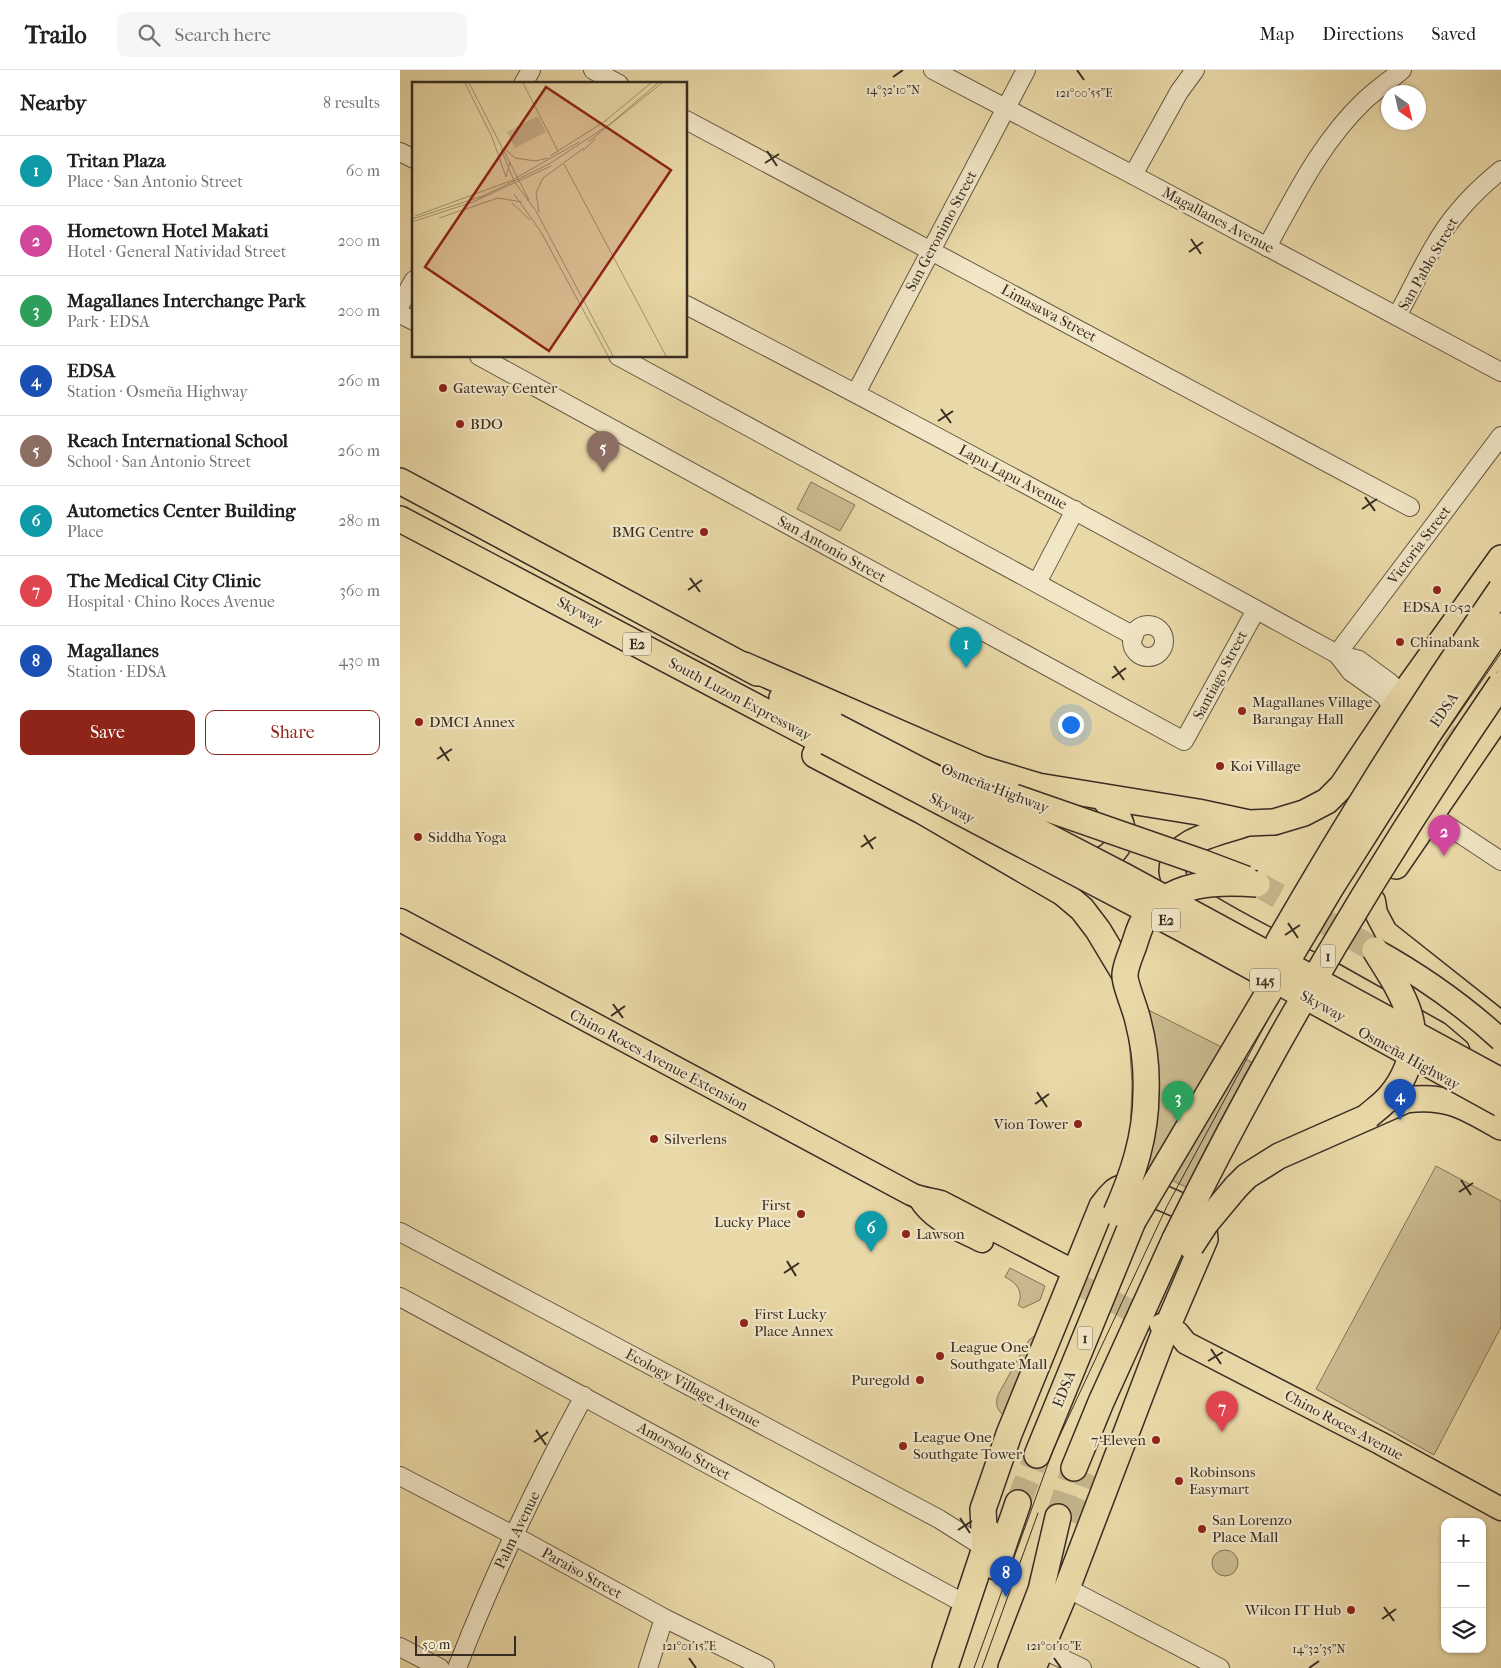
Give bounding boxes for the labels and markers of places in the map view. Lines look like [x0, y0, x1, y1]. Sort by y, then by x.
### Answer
place label: Gateway Center [453, 379, 558, 397]
marker: Gateway Center [437, 382, 449, 394]
place label: BDO [470, 415, 503, 433]
marker: BDO [454, 418, 466, 430]
pin: 5 [587, 431, 619, 472]
place label: BMG Centre [612, 523, 695, 541]
marker: BMG Centre [698, 526, 710, 538]
marker: EDSA 1052 [1431, 584, 1443, 596]
place label: EDSA 1052 [1402, 598, 1472, 616]
pin: 1 [950, 627, 982, 668]
place label: Chinabank [1410, 633, 1480, 651]
marker: Chinabank [1394, 636, 1406, 648]
place label: Magallanes Village Barangay Hall [1252, 693, 1373, 728]
marker: Magallanes Village Barangay Hall [1236, 705, 1248, 717]
place label: DMCI Annex [429, 713, 515, 731]
marker: DMCI Annex [413, 716, 425, 728]
place label: Koi Village [1230, 757, 1301, 775]
marker: Koi Village [1214, 760, 1226, 772]
pin: 2 [1428, 815, 1460, 856]
place label: Siddha Yoga [428, 828, 507, 846]
marker: Siddha Yoga [412, 831, 424, 843]
pin: 4 [1384, 1079, 1416, 1120]
pin: 3 [1162, 1081, 1194, 1122]
place label: Vion Tower [993, 1115, 1069, 1133]
marker: Vion Tower [1072, 1118, 1084, 1130]
place label: Silverlens [664, 1130, 727, 1148]
marker: Silverlens [648, 1133, 660, 1145]
place label: First Lucky Place [714, 1196, 792, 1231]
marker: First Lucky Place [795, 1208, 807, 1220]
pin: 6 [855, 1211, 887, 1252]
place label: Lawson [916, 1225, 965, 1243]
marker: Lawson [900, 1228, 912, 1240]
place label: First Lucky Place Annex [754, 1305, 834, 1340]
marker: First Lucky Place Annex [738, 1317, 750, 1329]
place label: League One Southgate Mall [950, 1338, 1047, 1373]
marker: League One Southgate Mall [934, 1350, 946, 1362]
place label: Puregold [851, 1371, 911, 1389]
marker: Puregold [914, 1374, 926, 1386]
pin: 7 [1206, 1391, 1238, 1432]
place label: League One Southgate Tower [913, 1428, 1023, 1463]
place label: 7-Eleven [1091, 1431, 1146, 1449]
marker: 7-Eleven [1150, 1434, 1162, 1446]
marker: League One Southgate Tower [897, 1440, 909, 1452]
place label: Robinsons Easymart [1189, 1463, 1256, 1498]
marker: Robinsons Easymart [1173, 1475, 1185, 1487]
place label: San Lorenzo Place Mall [1212, 1511, 1292, 1546]
marker: San Lorenzo Place Mall [1196, 1523, 1208, 1535]
pin: 8 [990, 1556, 1022, 1597]
place label: Wilcon IT Hub [1244, 1601, 1341, 1619]
marker: Wilcon IT Hub [1345, 1604, 1357, 1616]

